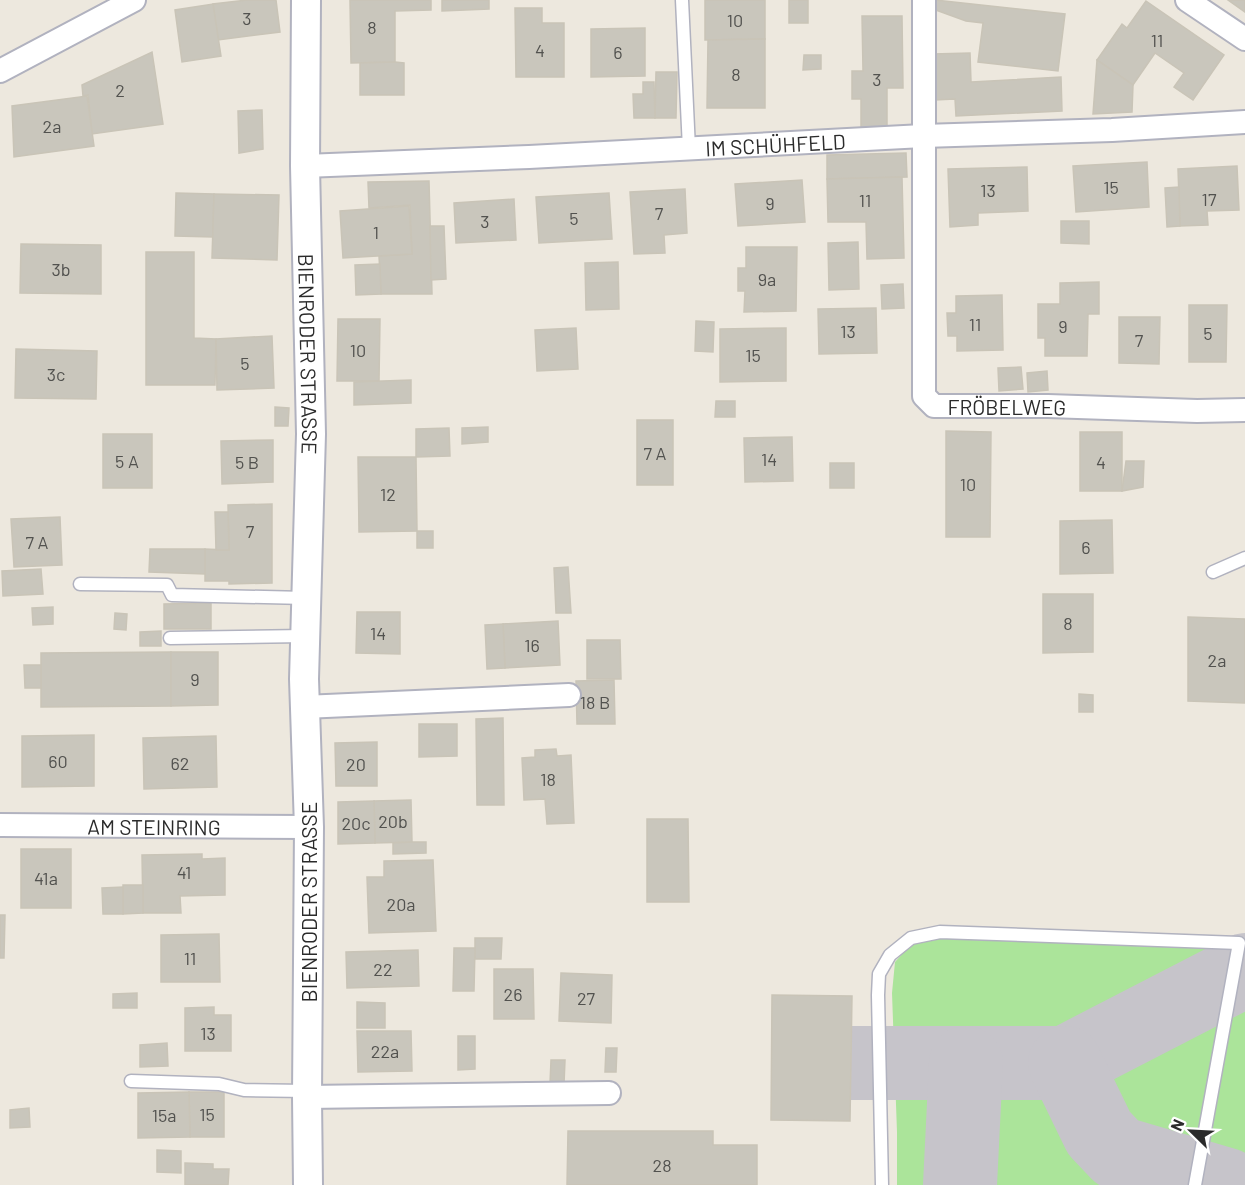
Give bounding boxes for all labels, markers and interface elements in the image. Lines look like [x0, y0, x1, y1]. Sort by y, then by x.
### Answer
house number: 3 [242, 7, 252, 29]
house number: 10 [727, 9, 743, 31]
house number: 8 [367, 16, 377, 38]
house number: 11 [1151, 29, 1163, 51]
house number: 4 [535, 39, 545, 61]
house number: 6 [613, 41, 623, 63]
house number: 8 [731, 63, 741, 85]
house number: 3 [872, 68, 882, 90]
house number: 2 [115, 79, 125, 101]
house number: 2a [43, 115, 61, 137]
street label: IM SCHÜHFELD [705, 128, 846, 160]
house number: 15 [1103, 176, 1119, 198]
house number: 13 [980, 179, 996, 201]
house number: 17 [1202, 188, 1217, 210]
house number: 11 [859, 189, 871, 211]
house number: 9 [765, 192, 775, 214]
house number: 7 [655, 202, 664, 224]
house number: 5 [569, 207, 579, 229]
house number: 3 [480, 210, 490, 232]
house number: 1 [373, 221, 379, 243]
street label: BIENRODER STRASSE [294, 253, 324, 455]
house number: 3b [51, 258, 71, 280]
house number: 9a [758, 268, 776, 290]
house number: 11 [969, 313, 981, 335]
house number: 9 [1058, 315, 1068, 337]
house number: 13 [840, 320, 856, 342]
house number: 5 [1203, 322, 1213, 344]
house number: 7 [1135, 329, 1144, 351]
house number: 10 [350, 339, 366, 361]
house number: 15 [745, 344, 761, 366]
house number: 5 [240, 352, 250, 374]
house number: 3c [47, 363, 65, 385]
street label: FRÖBELWEG [947, 394, 1067, 419]
house number: 7 A [643, 442, 667, 464]
house number: 14 [761, 448, 777, 470]
house number: 5 A [115, 450, 139, 472]
house number: 5 B [235, 451, 259, 473]
house number: 4 [1096, 451, 1106, 473]
house number: 10 [960, 473, 976, 495]
house number: 12 [380, 483, 396, 505]
house number: 7 [246, 520, 255, 542]
house number: 7 A [25, 531, 49, 553]
house number: 6 [1081, 536, 1091, 558]
house number: 8 [1063, 612, 1073, 634]
house number: 14 [370, 622, 386, 644]
house number: 16 [524, 634, 540, 656]
house number: 2a [1208, 649, 1226, 671]
house number: 9 [190, 668, 200, 690]
house number: 18 B [580, 691, 610, 713]
house number: 60 [48, 750, 68, 772]
house number: 62 [171, 752, 189, 774]
house number: 20 [346, 753, 366, 775]
house number: 18 [540, 768, 556, 790]
street label: BIENRODER STRASSE [296, 802, 321, 1002]
house number: 20b [378, 810, 408, 832]
house number: 20c [341, 812, 371, 834]
street label: AM STEINRING [87, 813, 221, 839]
house number: 41 [177, 861, 191, 883]
house number: 41a [34, 867, 58, 889]
house number: 20a [386, 893, 416, 915]
house number: 11 [184, 947, 196, 969]
house number: 22 [373, 958, 393, 980]
house number: 26 [504, 983, 522, 1005]
house number: 27 [577, 987, 596, 1009]
house number: 13 [200, 1022, 216, 1044]
house number: 22a [371, 1040, 399, 1062]
north arrow [1161, 1101, 1221, 1161]
house number: 15 [199, 1103, 215, 1125]
house number: 15a [152, 1104, 176, 1126]
text: N [1166, 1116, 1188, 1133]
house number: 28 [652, 1154, 672, 1176]

